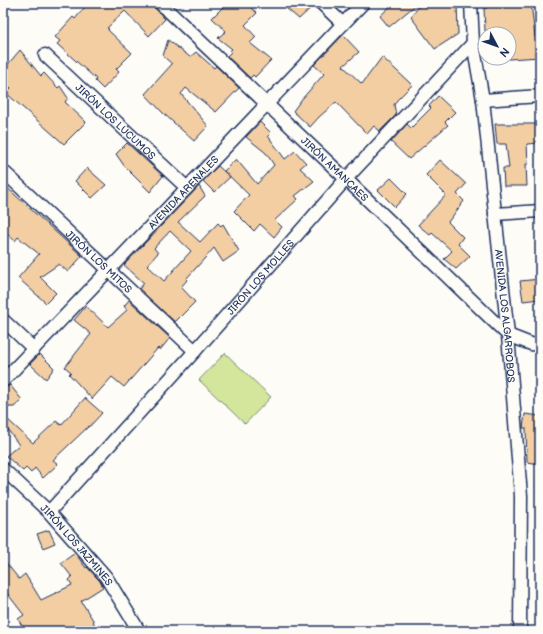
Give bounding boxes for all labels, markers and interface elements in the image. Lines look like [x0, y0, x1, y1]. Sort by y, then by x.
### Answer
north arrow [477, 26, 517, 66]
text: N [497, 45, 512, 60]
street label: JIRÓN LOS LÚCUMOS [73, 82, 158, 162]
street label: JIRÓN AMANCAES [298, 135, 370, 204]
street label: AVENIDA ARENALES [146, 154, 221, 232]
street label: JIRÓN LOS MITOS [63, 228, 134, 296]
street label: JIRÓN LOS MOLLES [225, 238, 297, 318]
street label: AVENIDA LOS ALGARROBOS [492, 249, 517, 383]
street label: JIRÓN LOS JAZMINES [38, 502, 115, 588]

